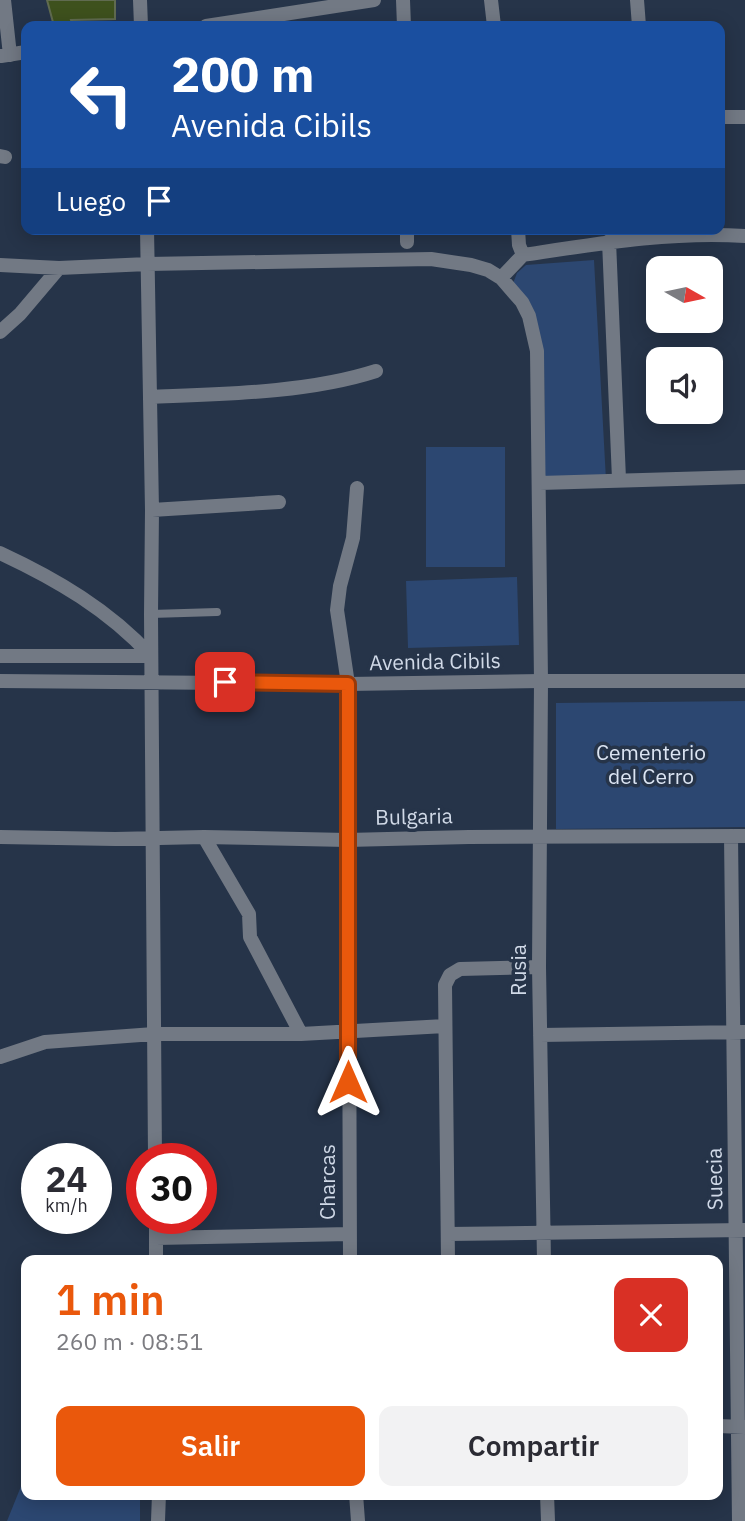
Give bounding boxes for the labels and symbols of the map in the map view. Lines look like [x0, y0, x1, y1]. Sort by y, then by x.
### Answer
north arrow [646, 256, 723, 332]
street label: Avenida Cibils [369, 646, 501, 676]
pin [195, 652, 255, 712]
park label: Cementerio del Cerro [596, 738, 706, 790]
street label: Bulgaria [375, 801, 453, 831]
street label: Rusia [504, 944, 532, 996]
position arrow [311, 1045, 385, 1119]
speed limit sign: 30 [126, 1143, 217, 1234]
street label: Charcas [313, 1144, 341, 1220]
street label: Suecia [699, 1147, 729, 1211]

